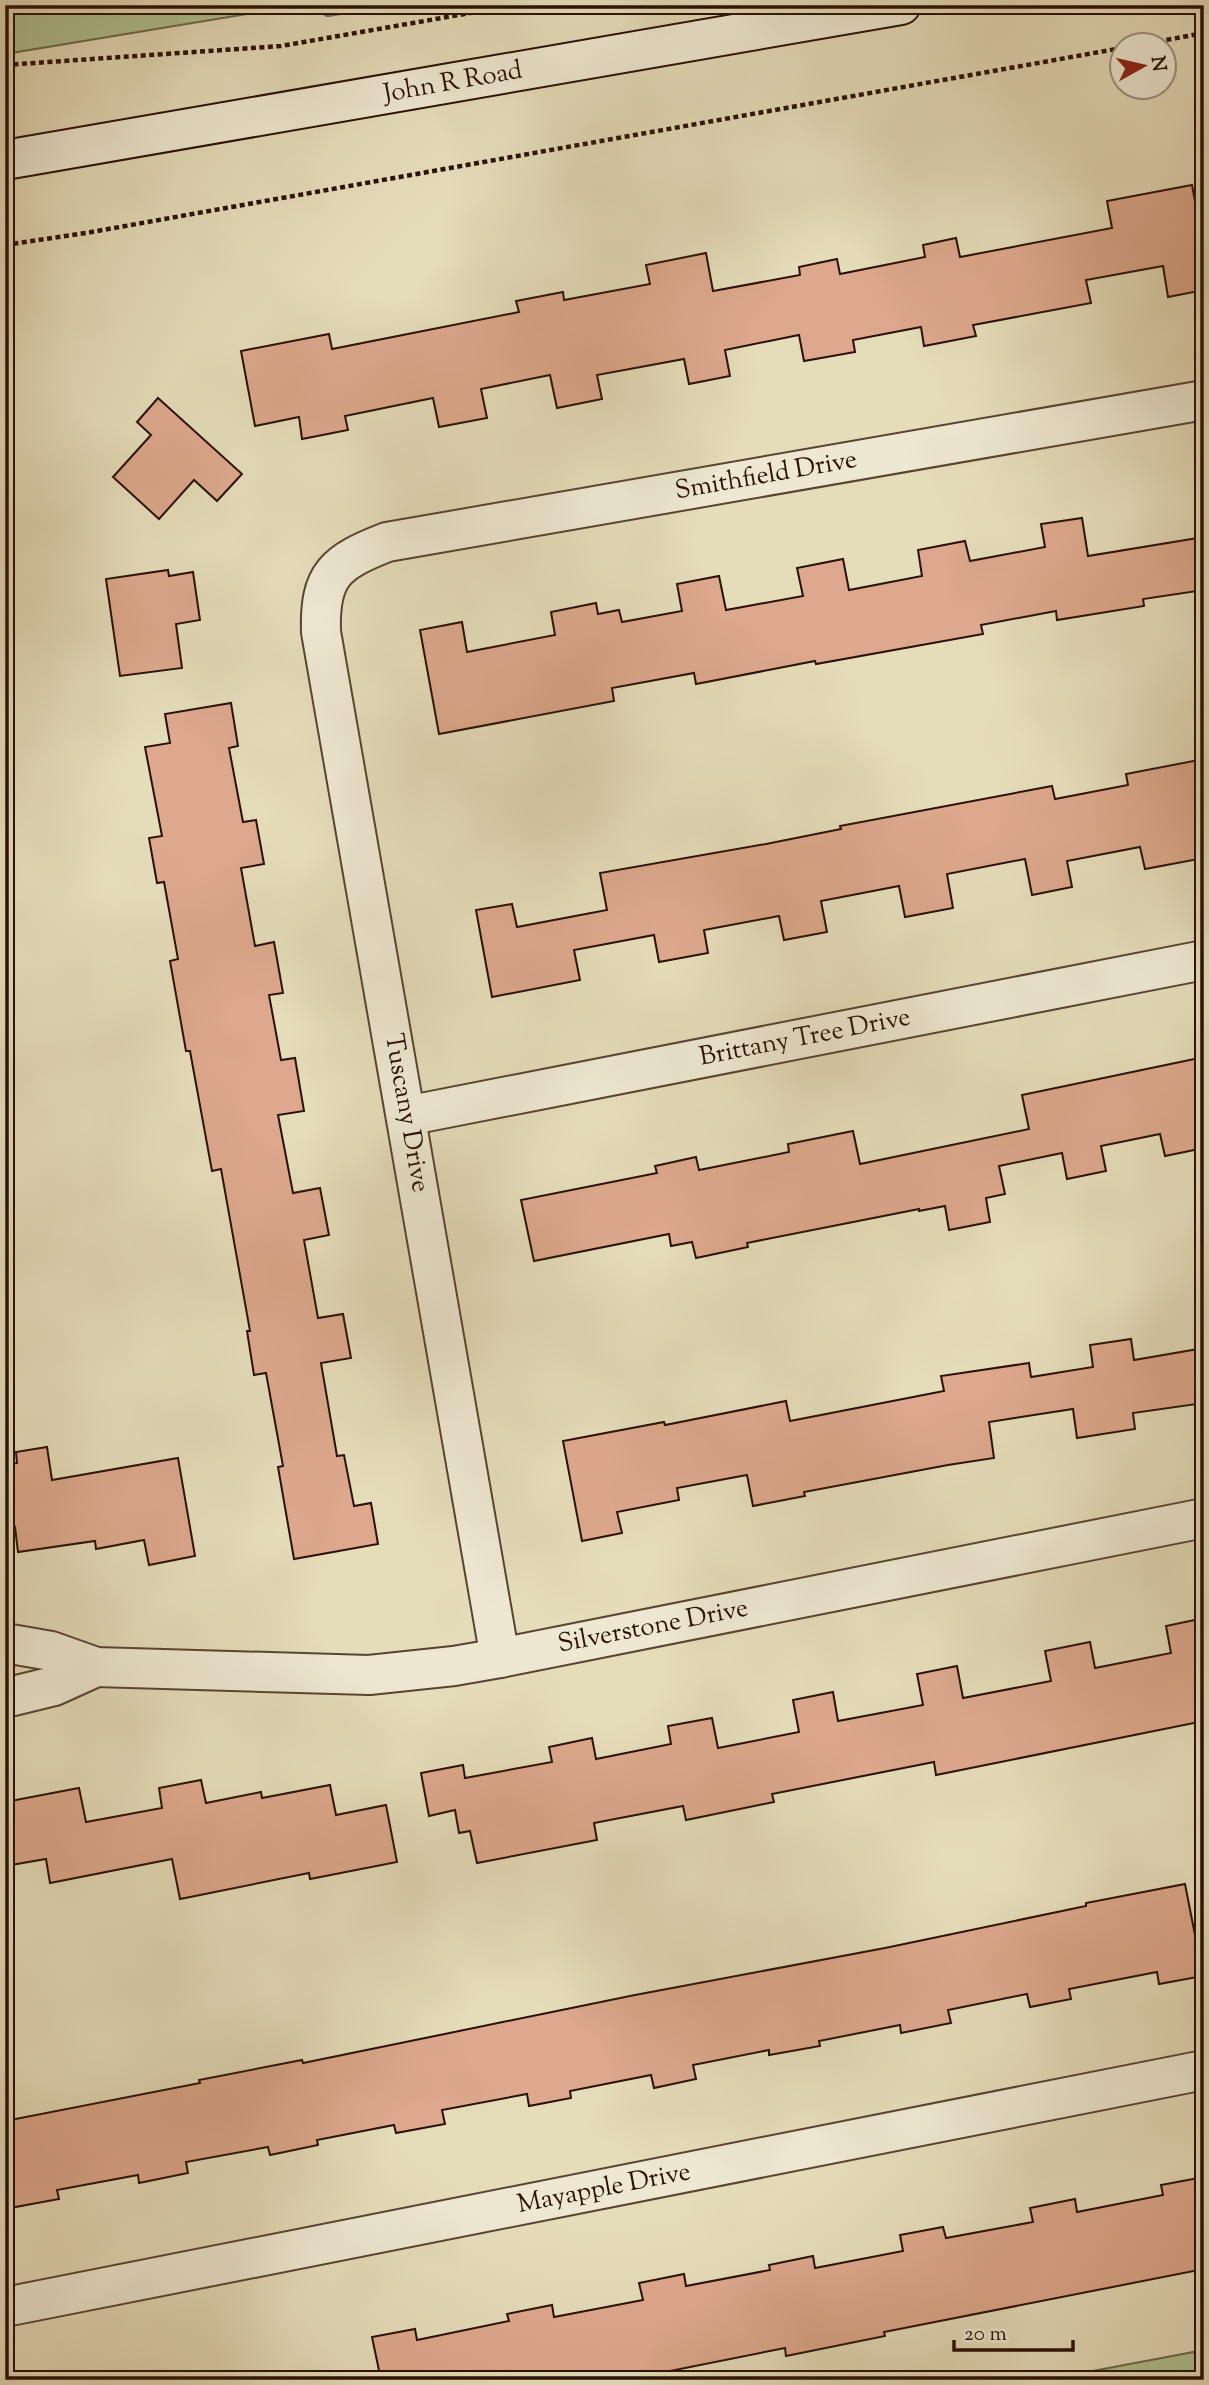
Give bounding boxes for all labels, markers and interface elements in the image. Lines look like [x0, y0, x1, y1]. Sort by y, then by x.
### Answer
north arrow [1108, 32, 1178, 102]
street label: John R Road [379, 53, 526, 114]
text: N [1143, 55, 1172, 73]
street label: Smithfield Drive [672, 442, 860, 510]
street label: Brittany Tree Drive [696, 999, 914, 1077]
street label: Tuscany Drive [374, 1031, 438, 1195]
street label: Silverstone Drive [555, 1590, 751, 1664]
street label: Mayapple Drive [514, 2154, 694, 2224]
scale bar [954, 2308, 1072, 2352]
text: 20 m [964, 2320, 1007, 2350]

